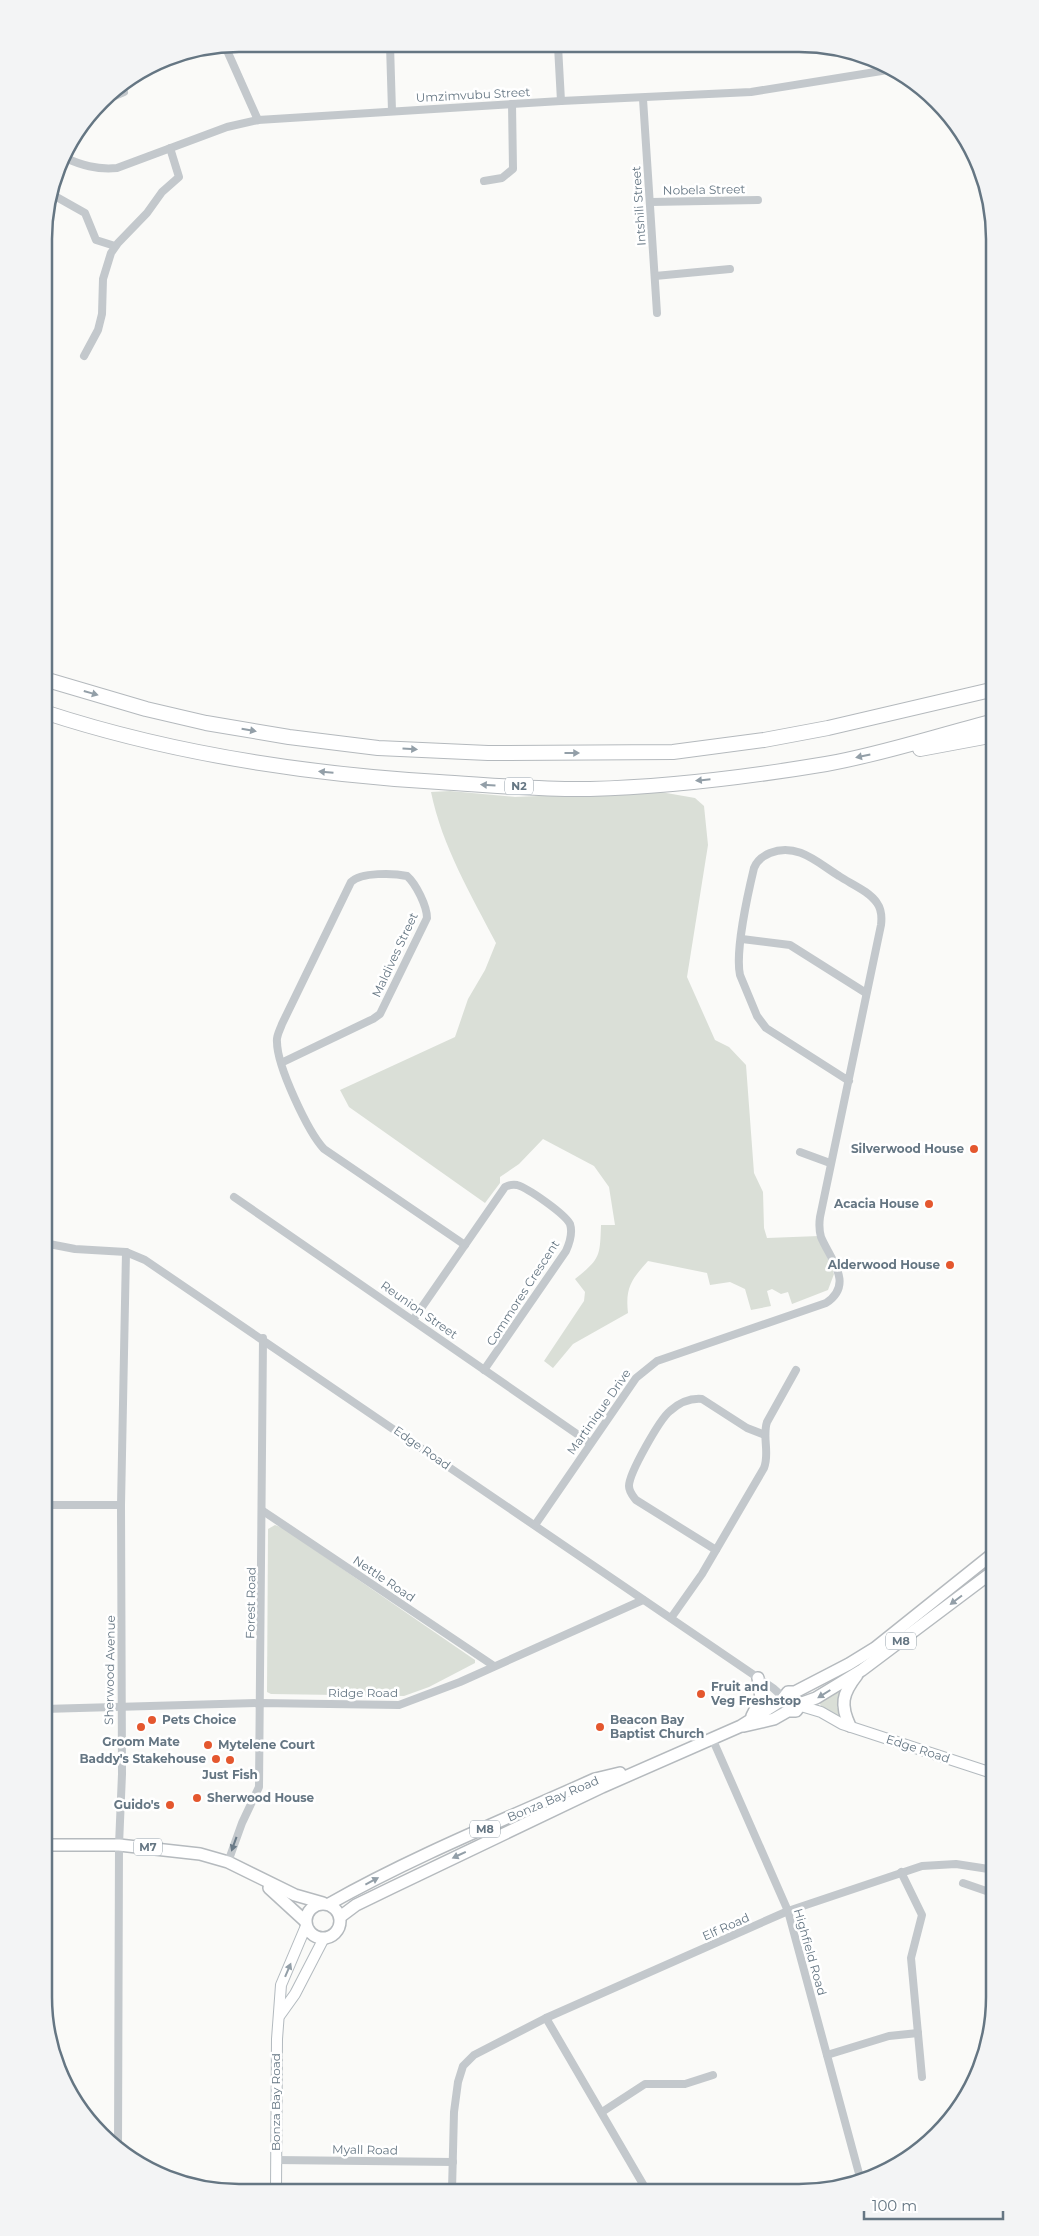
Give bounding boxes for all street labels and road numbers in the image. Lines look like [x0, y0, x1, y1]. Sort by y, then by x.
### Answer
street label: Umzimvubu Street [415, 84, 531, 105]
street label: Intshili Street [628, 166, 649, 246]
street label: Nobela Street [663, 181, 745, 198]
road number: N2 [505, 778, 533, 794]
street label: Maldives Street [368, 910, 421, 1000]
street label: Commores Crescent [483, 1237, 562, 1348]
street label: Reunion Street [378, 1278, 461, 1342]
street label: Martinique Drive [563, 1366, 634, 1457]
street label: Edge Road [391, 1423, 454, 1473]
street label: Nettle Road [350, 1552, 418, 1605]
street label: Forest Road [242, 1567, 259, 1639]
street label: Sherwood Avenue [101, 1615, 118, 1725]
road number: M8 [886, 1632, 916, 1650]
street label: Ridge Road [328, 1685, 398, 1700]
street label: Edge Road [884, 1731, 952, 1766]
street label: Bonza Bay Road [505, 1772, 601, 1825]
road number: M8 [470, 1820, 500, 1838]
road number: M7 [134, 1838, 162, 1855]
street label: Highfield Road [791, 1907, 830, 1997]
street label: Elf Road [700, 1910, 752, 1944]
street label: Bonza Bay Road [268, 2053, 283, 2151]
street label: Myall Road [332, 2141, 398, 2158]

